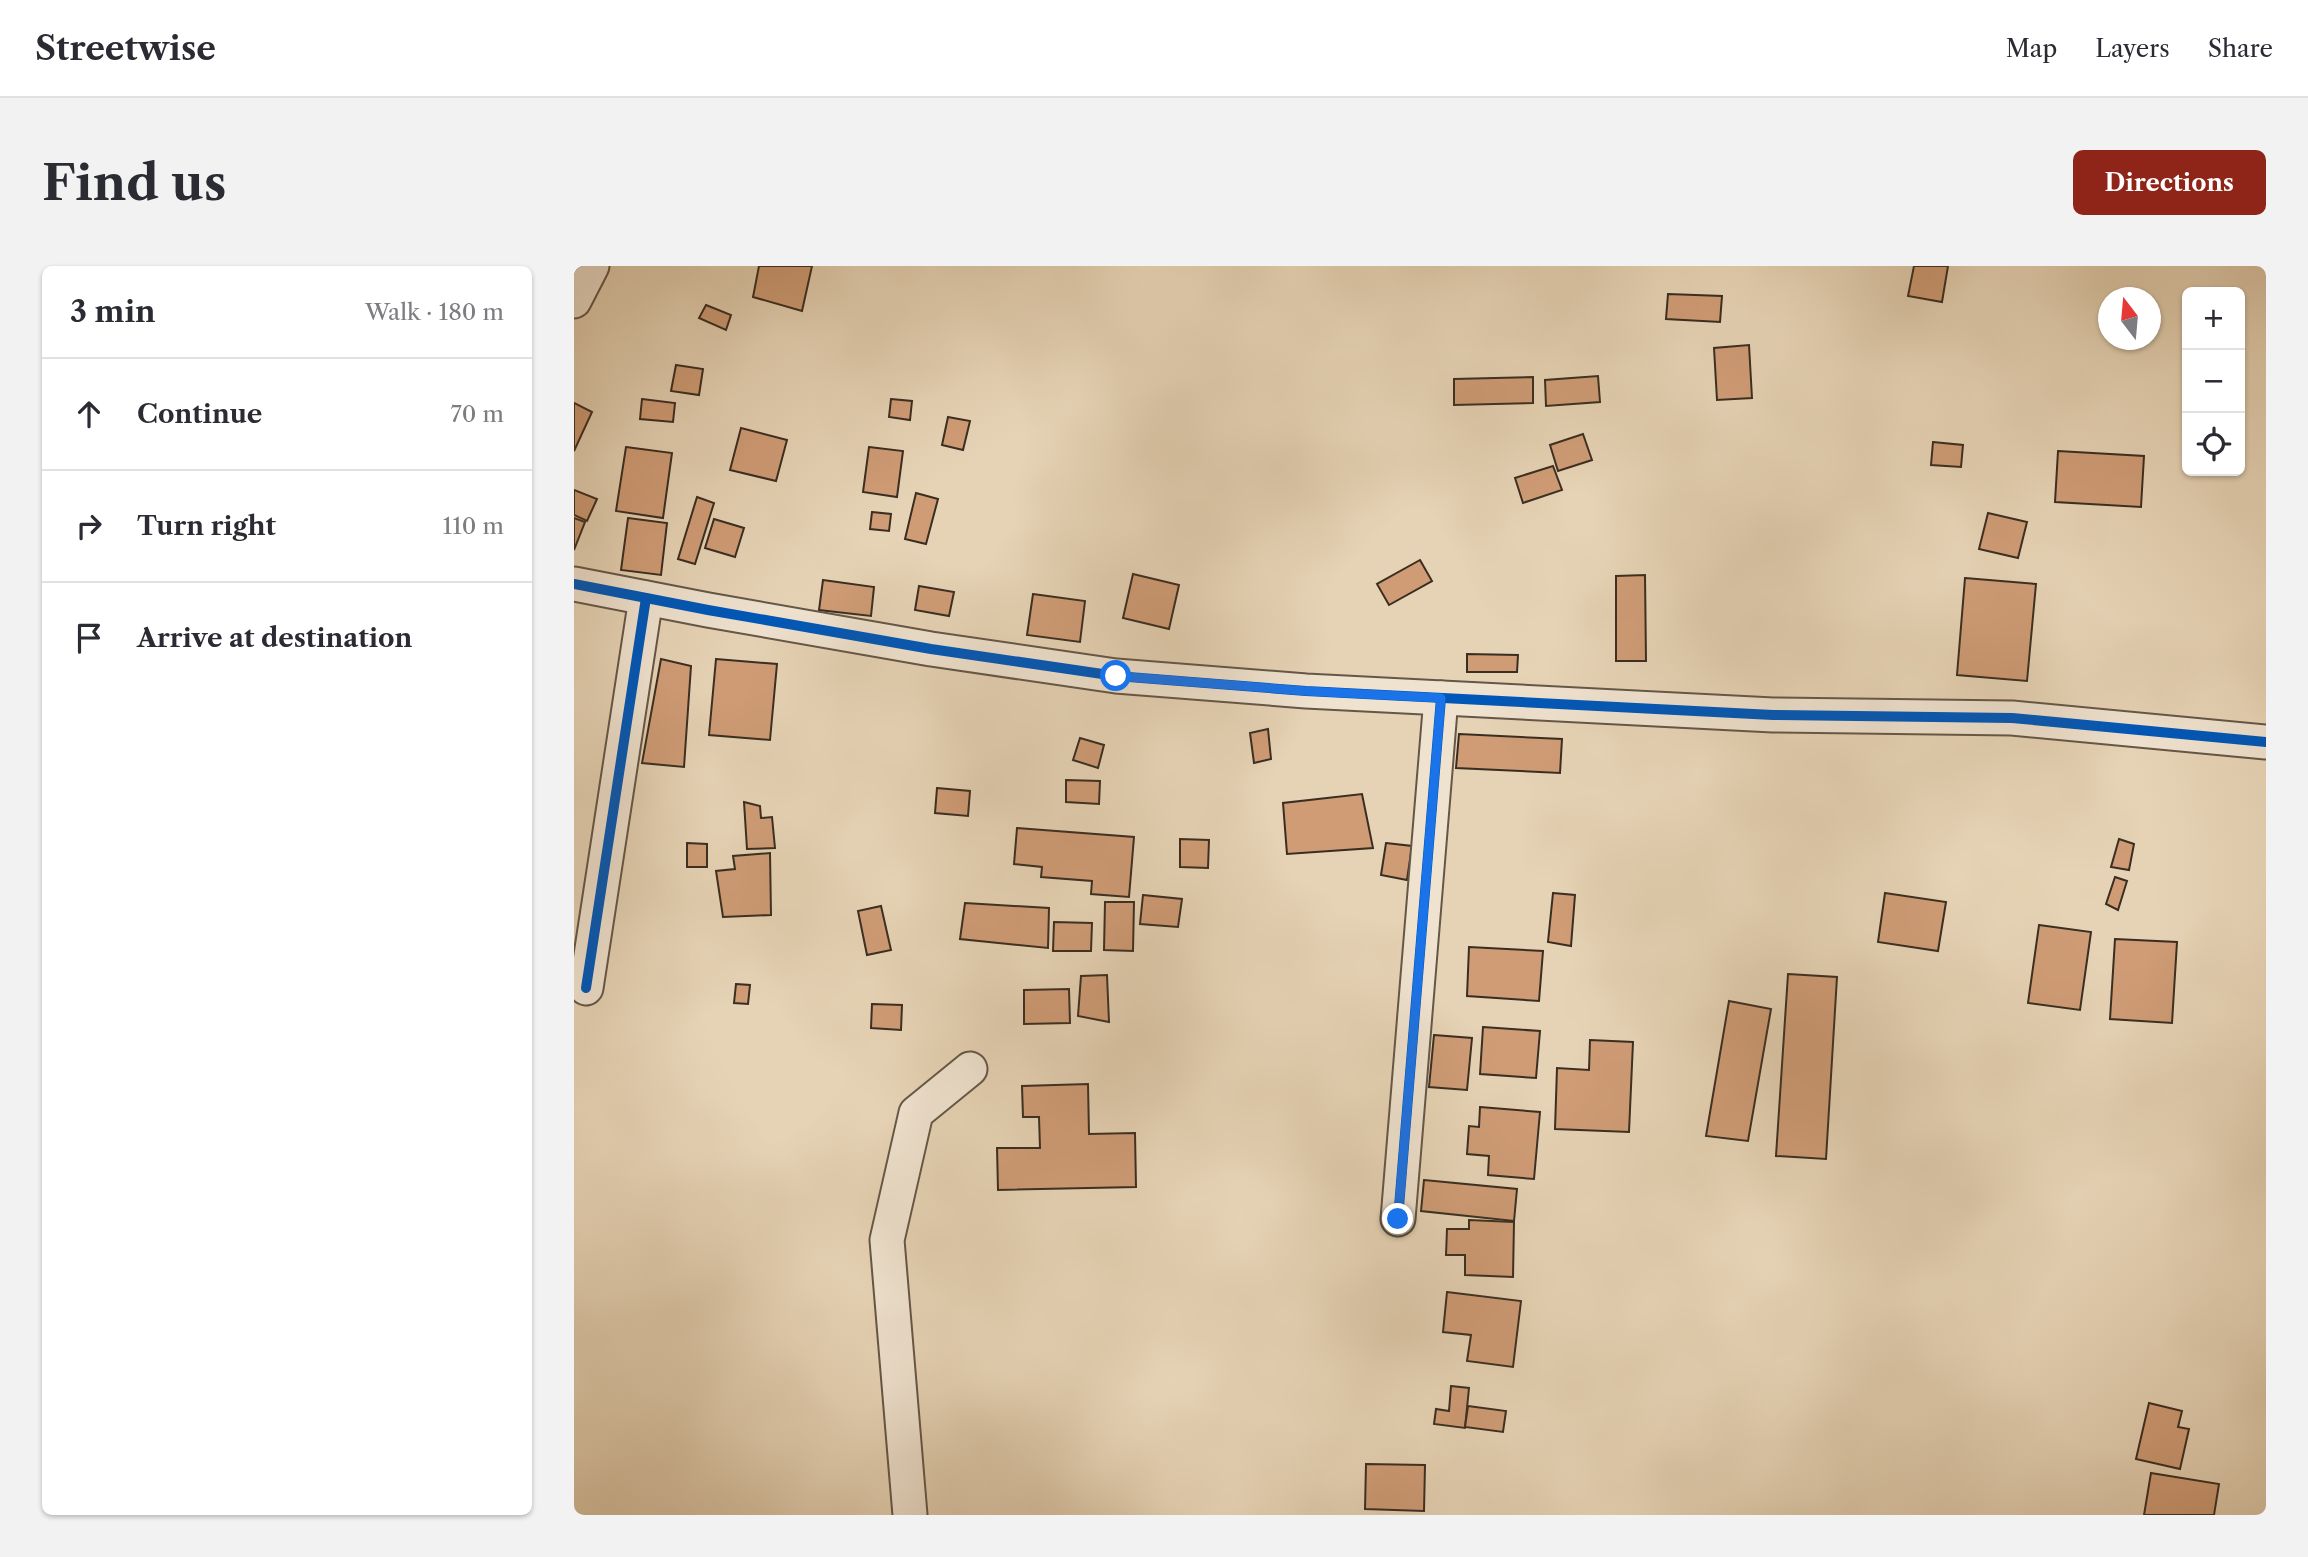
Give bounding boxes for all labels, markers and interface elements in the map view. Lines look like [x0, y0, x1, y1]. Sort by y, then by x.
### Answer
text: Streetwise [35, 28, 216, 69]
text: Map [2006, 34, 2057, 63]
text: Layers [2095, 34, 2170, 63]
text: Share [2208, 34, 2273, 63]
button: Directions [2073, 150, 2266, 215]
text: Find us [42, 152, 226, 213]
north arrow [2098, 287, 2161, 350]
map controls [2182, 287, 2245, 476]
button: + [2182, 287, 2245, 350]
text: 3 min [70, 293, 156, 330]
text: Walk · 180 m [365, 298, 504, 326]
button: − [2182, 350, 2245, 413]
icon: ahead [70, 395, 108, 433]
text: Continue [137, 398, 262, 430]
text: 70 m [451, 400, 504, 428]
button: locate [2182, 413, 2245, 476]
icon: right [70, 507, 108, 545]
text: Turn right [137, 510, 276, 542]
text: 110 m [443, 512, 504, 540]
icon: arrive [70, 619, 108, 657]
text: Arrive at destination [137, 622, 412, 654]
route start [1100, 660, 1131, 691]
route end [1382, 1203, 1413, 1234]

